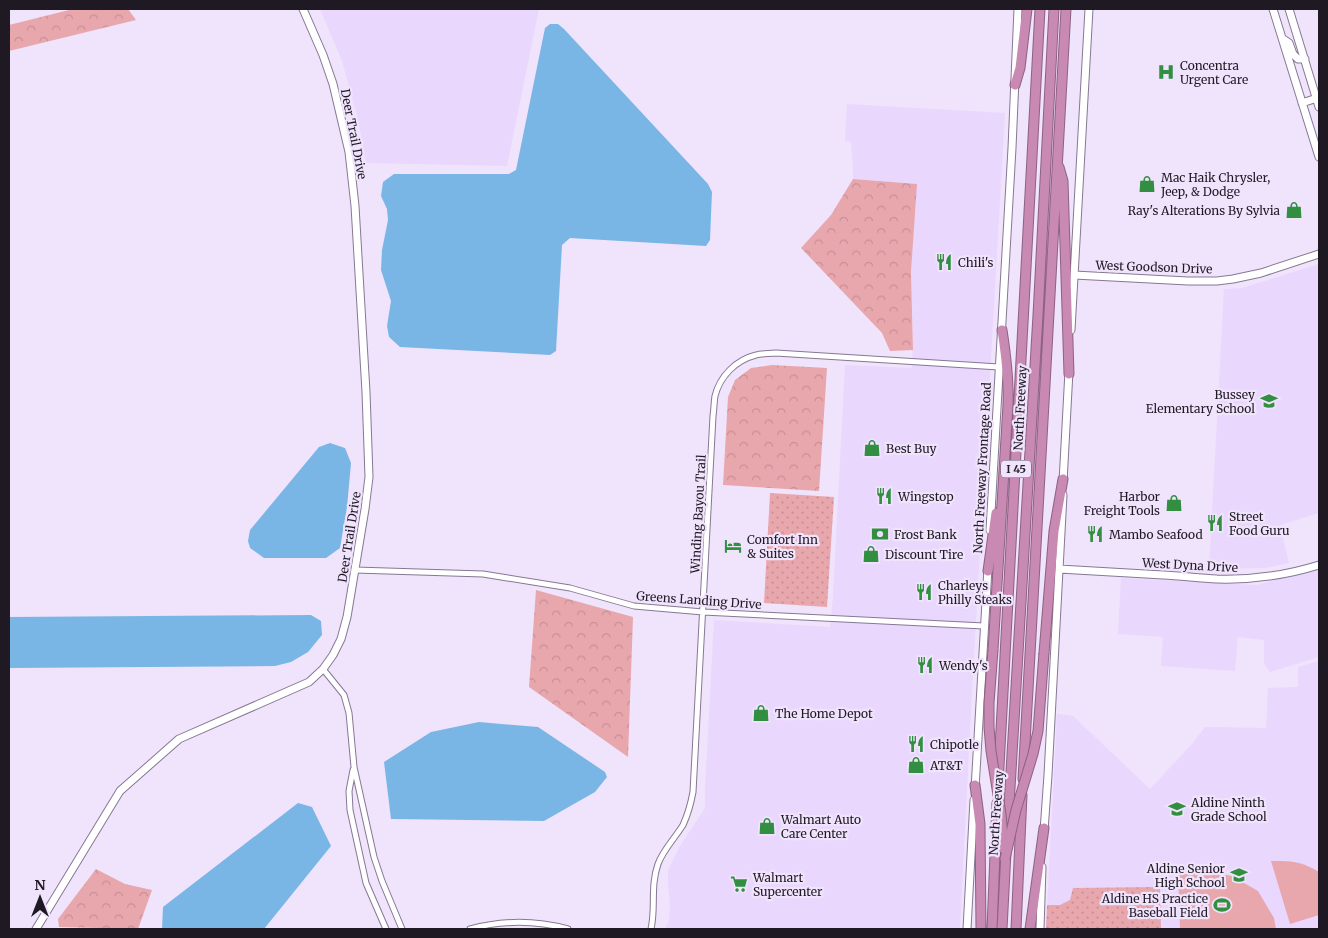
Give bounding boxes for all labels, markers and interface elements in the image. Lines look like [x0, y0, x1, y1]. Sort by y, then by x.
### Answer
place label: Concentra Urgent Care [1180, 58, 1248, 87]
hospital icon: Concentra Urgent Care [1156, 62, 1176, 82]
street label: Deer Trail Drive [338, 87, 370, 181]
place label: Mac Haik Chrysler, Jeep, & Dodge [1160, 170, 1270, 199]
shop icon: Mac Haik Chrysler, Jeep, & Dodge [1137, 174, 1157, 194]
shop icon: Ray's Alterations By Sylvia [1284, 200, 1304, 220]
place label: Ray's Alterations By Sylvia [1128, 203, 1281, 218]
restaurant icon: Chili's [934, 252, 954, 272]
place label: Chili's [958, 255, 994, 270]
street label: West Goodson Drive [1094, 257, 1213, 277]
street label: North Freeway [1010, 365, 1030, 451]
street label: North Freeway Frontage Road [970, 382, 994, 554]
place label: Bussey Elementary School [1146, 387, 1255, 416]
school or university icon: Bussey Elementary School [1259, 391, 1279, 411]
shop icon: Best Buy [862, 438, 882, 458]
place label: Best Buy [886, 441, 936, 456]
street label: Winding Bayou Trail [687, 454, 709, 575]
road number: I 45 [1001, 460, 1031, 478]
restaurant icon: Wingstop [874, 486, 894, 506]
place label: Wingstop [897, 489, 954, 504]
place label: Harbor Freight Tools [1084, 489, 1161, 518]
street label: Deer Trail Drive [334, 490, 364, 584]
shop icon: Harbor Freight Tools [1164, 493, 1184, 513]
place label: Street Food Guru [1229, 509, 1290, 538]
restaurant icon: Street Food Guru [1205, 513, 1225, 533]
bank icon: Frost Bank [870, 524, 890, 544]
restaurant icon: Mambo Seafood [1085, 524, 1105, 544]
place label: Frost Bank [894, 527, 957, 542]
place label: Mambo Seafood [1109, 527, 1203, 542]
place label: Comfort Inn & Suites [747, 532, 818, 561]
hotel icon: Comfort Inn & Suites [723, 536, 743, 556]
shop icon: Discount Tire [861, 544, 881, 564]
place label: Discount Tire [885, 547, 963, 562]
street label: West Dyna Drive [1141, 555, 1238, 575]
place label: Charleys Philly Steaks [938, 578, 1012, 607]
restaurant icon: Charleys Philly Steaks [914, 582, 934, 602]
street label: Greens Landing Drive [636, 588, 762, 612]
restaurant icon: Wendy's [915, 655, 935, 675]
place label: Wendy's [938, 658, 988, 673]
shop icon: The Home Depot [751, 703, 771, 723]
place label: The Home Depot [775, 706, 873, 721]
restaurant icon: Chipotle [906, 734, 926, 754]
place label: Chipotle [930, 737, 979, 752]
shop icon: AT&T [906, 755, 926, 775]
place label: AT&T [929, 758, 963, 773]
street label: North Freeway [986, 770, 1006, 856]
place label: Aldine Ninth Grade School [1190, 795, 1267, 824]
school or university icon: Aldine Ninth Grade School [1167, 799, 1187, 819]
place label: Walmart Auto Care Center [780, 812, 861, 841]
shop icon: Walmart Auto Care Center [757, 816, 777, 836]
place label: Aldine Senior High School [1146, 861, 1226, 890]
school or university icon: Aldine Senior High School [1229, 865, 1249, 885]
place label: Walmart Supercenter [752, 870, 823, 899]
north arrow [15, 873, 65, 923]
supermarket icon: Walmart Supercenter [729, 874, 749, 894]
text: N [34, 876, 46, 894]
place label: Aldine HS Practice Baseball Field [1101, 891, 1208, 920]
sports icon: Aldine HS Practice Baseball Field [1212, 895, 1232, 915]

